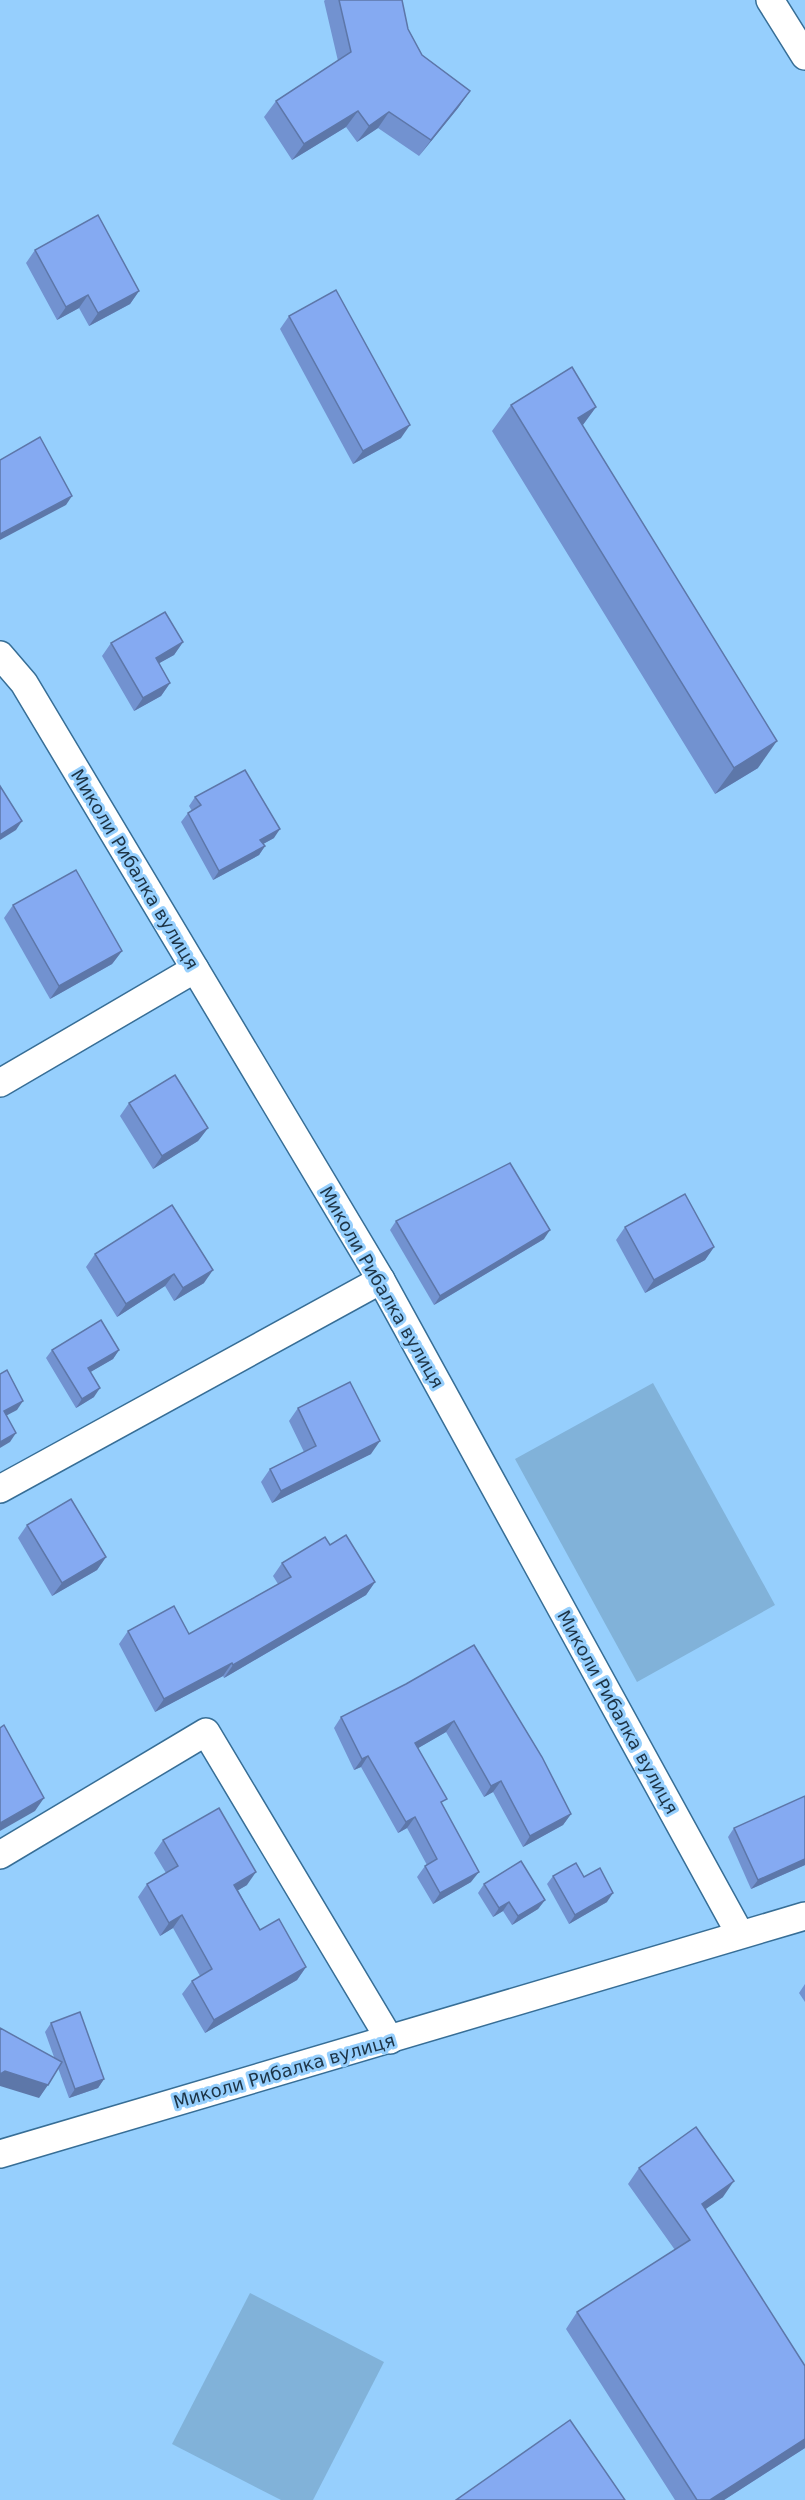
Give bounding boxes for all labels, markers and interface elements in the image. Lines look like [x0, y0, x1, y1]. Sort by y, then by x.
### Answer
street label: Миколи Рибалка вулиця [67, 765, 203, 973]
street label: Миколи Рибалка вулиця [316, 1182, 448, 1392]
street label: Миколи Рибалка вулиця [553, 1607, 683, 1817]
street label: Миколи Рибалка вулиця [171, 2029, 397, 2113]

